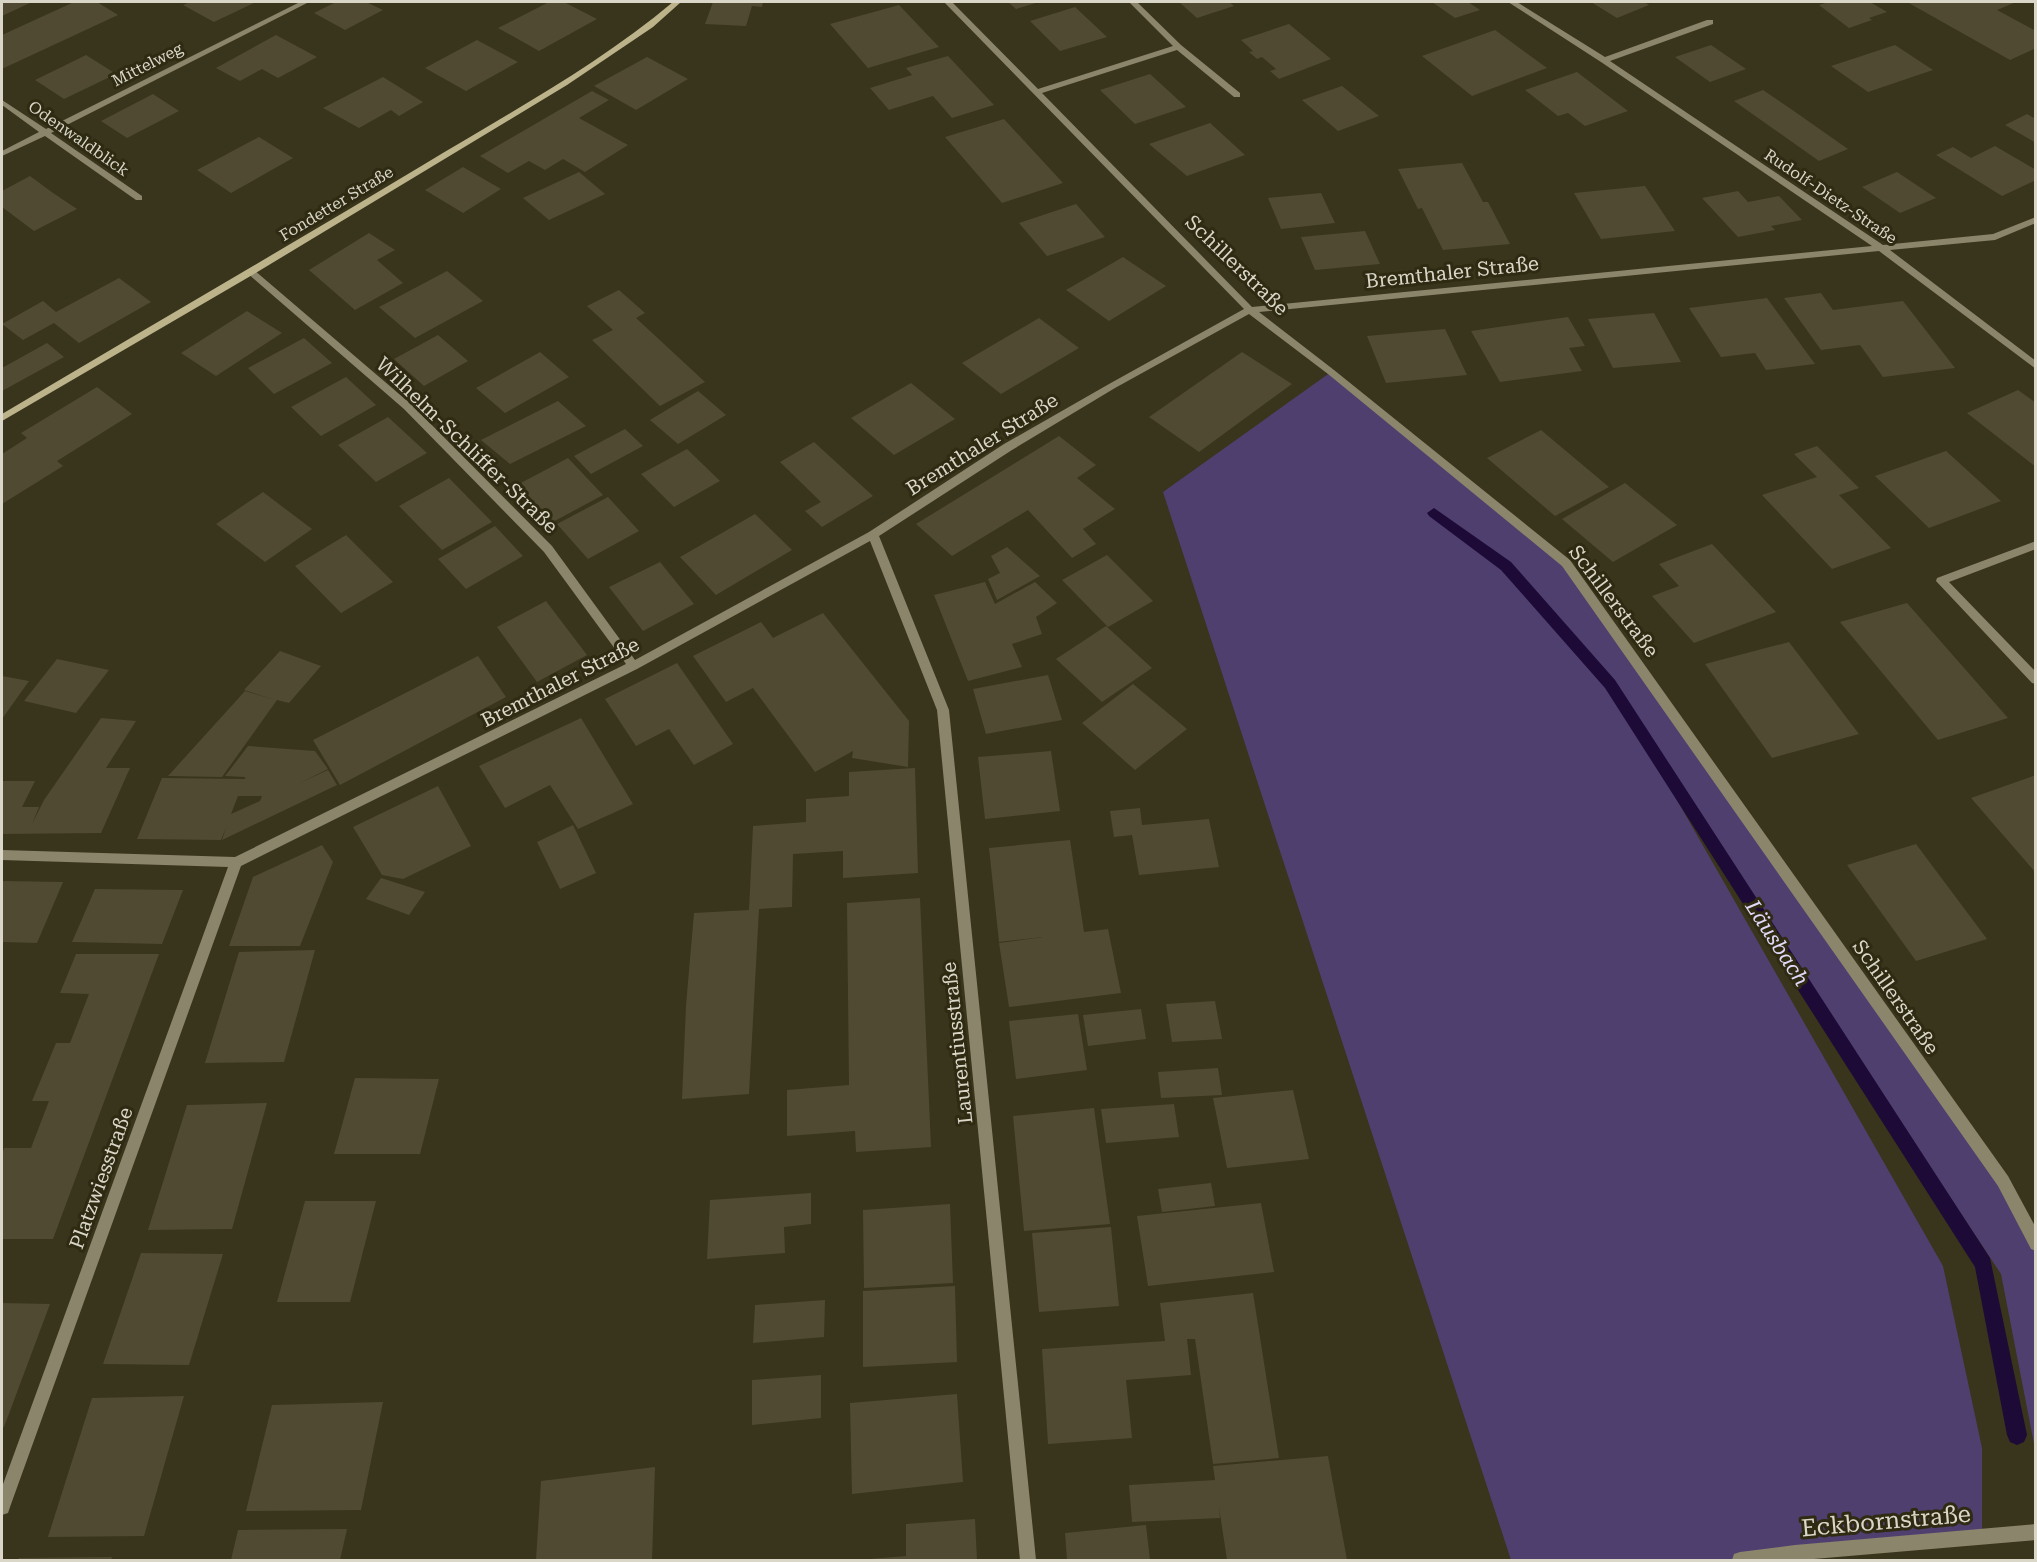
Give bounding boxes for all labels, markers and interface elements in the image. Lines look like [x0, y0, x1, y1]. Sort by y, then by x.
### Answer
street label: Mittelweg [109, 38, 186, 90]
street label: Odenwaldblick [25, 97, 133, 180]
street label: Rudolf-Dietz-Straße [1761, 145, 1901, 248]
street label: Fondetter Straße [276, 162, 397, 245]
street label: Schillerstraße [1180, 210, 1294, 320]
street label: Bremthaler Straße [1364, 251, 1540, 293]
street label: Wilhelm-Schliffer-Straße [371, 352, 563, 538]
street label: Bremthaler Straße [902, 388, 1062, 500]
street label: Schillerstraße [1564, 540, 1664, 662]
street label: Bremthaler Straße [477, 632, 643, 732]
water label: Läusbach [1740, 895, 1814, 991]
street label: Schillerstraße [1848, 935, 1944, 1059]
street label: Laurentiusstraße [937, 961, 977, 1125]
street label: Platzwiesstraße [64, 1104, 138, 1252]
street label: Eckbornstraße [1800, 1500, 1972, 1542]

